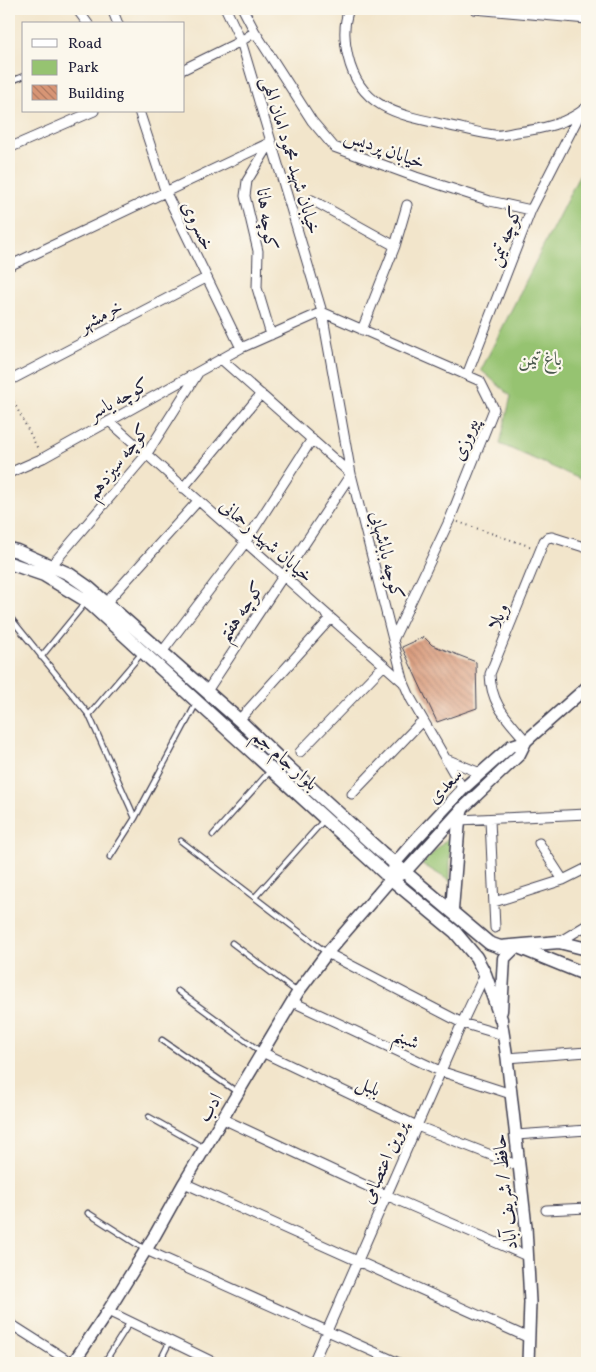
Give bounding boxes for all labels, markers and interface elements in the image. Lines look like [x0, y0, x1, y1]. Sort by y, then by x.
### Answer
legend [22, 22, 185, 112]
text: Road [68, 34, 102, 55]
text: Park [68, 58, 99, 79]
street label: خیابان شهید محمود امان الهی [254, 73, 327, 238]
text: Building [68, 84, 125, 105]
street label: خیابان پردیس [340, 123, 428, 176]
street label: کوچه هانا [249, 187, 283, 252]
street label: خسروی [174, 197, 220, 255]
street label: کوچه تیمن [482, 203, 530, 271]
street label: خرمشهر [73, 294, 128, 340]
park label: باغ تیمن [518, 347, 562, 374]
street label: کوچه یاسر [82, 372, 154, 428]
street label: پیروزی [446, 413, 487, 465]
street label: کوچه سیزدهم [81, 419, 160, 508]
street label: خیابان شهید رحمانی [213, 493, 318, 590]
street label: کوچه باباشهابی [362, 508, 410, 603]
street label: کوچه هفتم [212, 577, 276, 650]
street label: ویلا [482, 600, 516, 634]
street label: بلوار جام جم [243, 724, 323, 800]
street label: سعدی [422, 763, 469, 810]
street label: شبنم [387, 1023, 423, 1062]
street label: بلبل [352, 1070, 385, 1104]
street label: ادب [192, 1088, 230, 1128]
street label: پروین اعتصامی [355, 1116, 415, 1208]
street label: حافظ / شریف آباد [487, 1132, 525, 1251]

